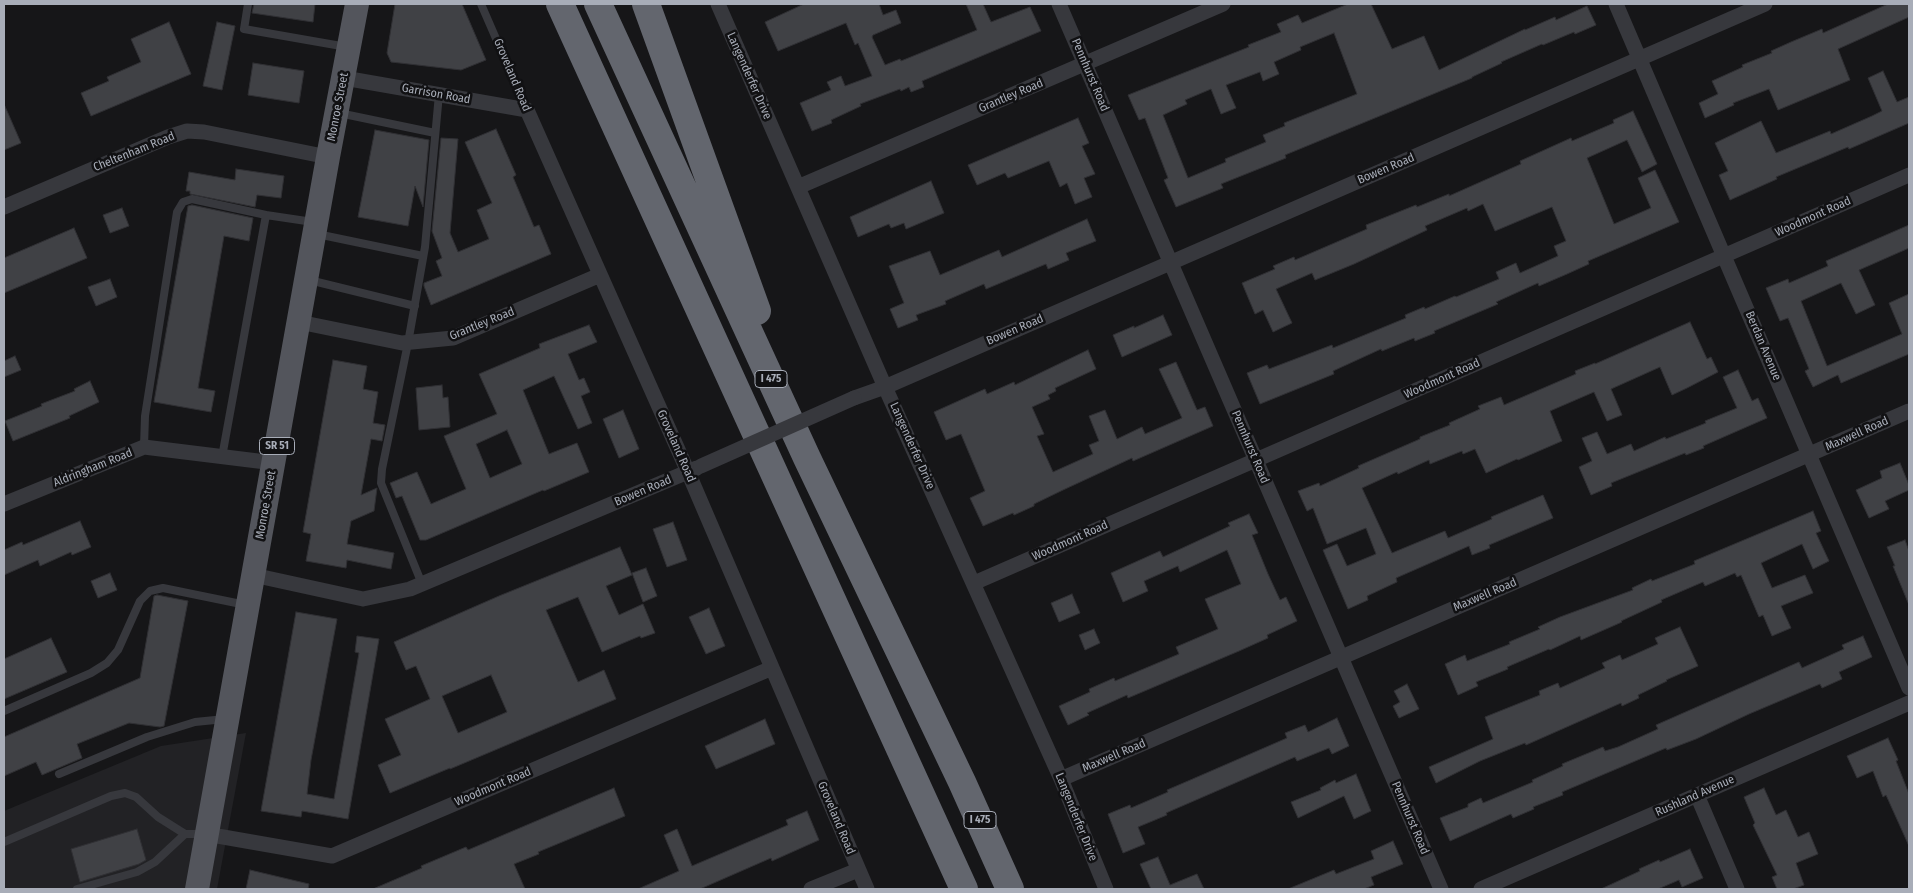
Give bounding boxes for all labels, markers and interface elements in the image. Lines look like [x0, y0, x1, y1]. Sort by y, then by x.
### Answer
street label: Langenderfer Drive [723, 30, 775, 122]
street label: Groveland Road [490, 36, 534, 114]
street label: Pennhurst Road [1068, 36, 1112, 114]
street label: Monroe Street [324, 71, 352, 143]
street label: Grantley Road [977, 76, 1045, 116]
street label: Garrison Road [400, 81, 472, 107]
street label: Cheltenham Road [91, 129, 177, 175]
street label: Bowen Road [1355, 151, 1417, 187]
street label: Woodmont Road [1773, 194, 1853, 240]
street label: Grantley Road [447, 304, 517, 344]
street label: Berdan Avenue [1742, 309, 1784, 383]
street label: Bowen Road [984, 312, 1046, 348]
street label: Woodmont Road [1402, 356, 1482, 402]
road number: I 475 [755, 370, 787, 388]
street label: Langenderfer Drive [886, 400, 938, 492]
street label: Groveland Road [654, 408, 698, 484]
street label: Pennhurst Road [1228, 408, 1272, 486]
street label: Maxwell Road [1823, 414, 1891, 454]
road number: SR 51 [260, 438, 294, 454]
street label: Aldringham Road [51, 446, 135, 490]
street label: Monroe Street [253, 469, 279, 541]
street label: Bowen Road [612, 473, 674, 509]
street label: Woodmont Road [1030, 518, 1110, 564]
street label: Maxwell Road [1451, 575, 1519, 615]
street label: Maxwell Road [1080, 736, 1148, 776]
street label: Woodmont Road [453, 764, 533, 810]
street label: Langenderfer Drive [1052, 771, 1100, 863]
street label: Rushland Avenue [1653, 772, 1737, 820]
street label: Groveland Road [814, 779, 858, 857]
street label: Pennhurst Road [1388, 779, 1432, 857]
road number: I 475 [964, 812, 996, 828]

